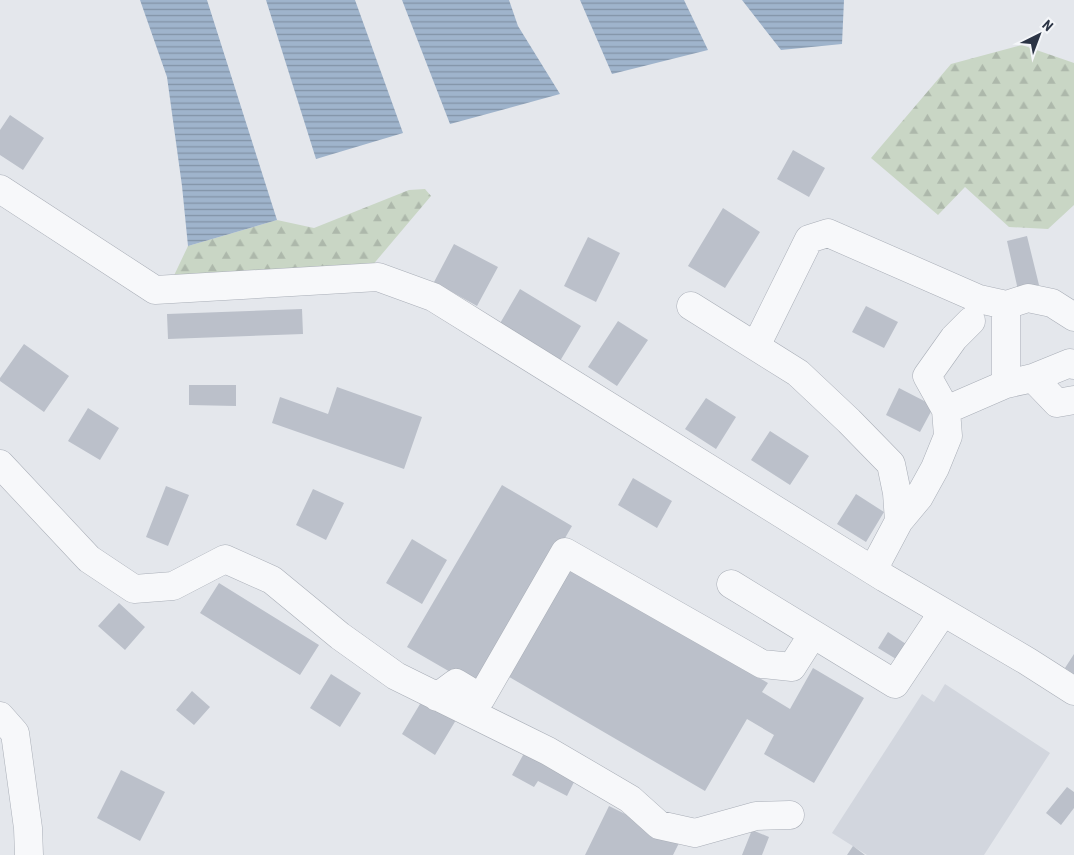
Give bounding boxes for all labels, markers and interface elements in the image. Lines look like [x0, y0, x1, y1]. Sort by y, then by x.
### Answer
north arrow [1014, 10, 1064, 60]
text: N [1039, 17, 1056, 34]

